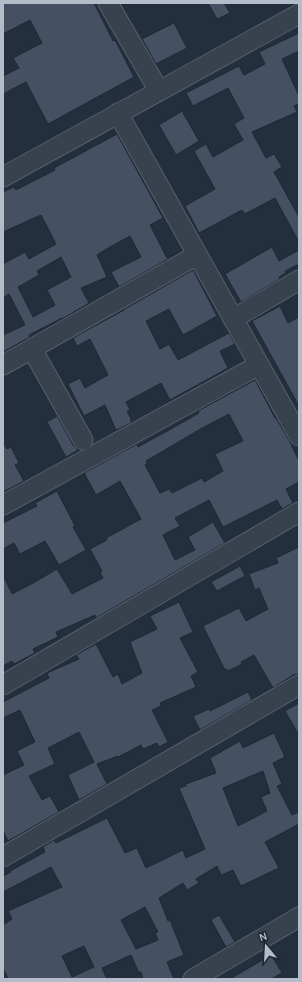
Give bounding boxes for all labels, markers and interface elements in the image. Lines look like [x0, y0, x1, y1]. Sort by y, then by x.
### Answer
north arrow [246, 926, 286, 966]
text: N [257, 930, 269, 944]

